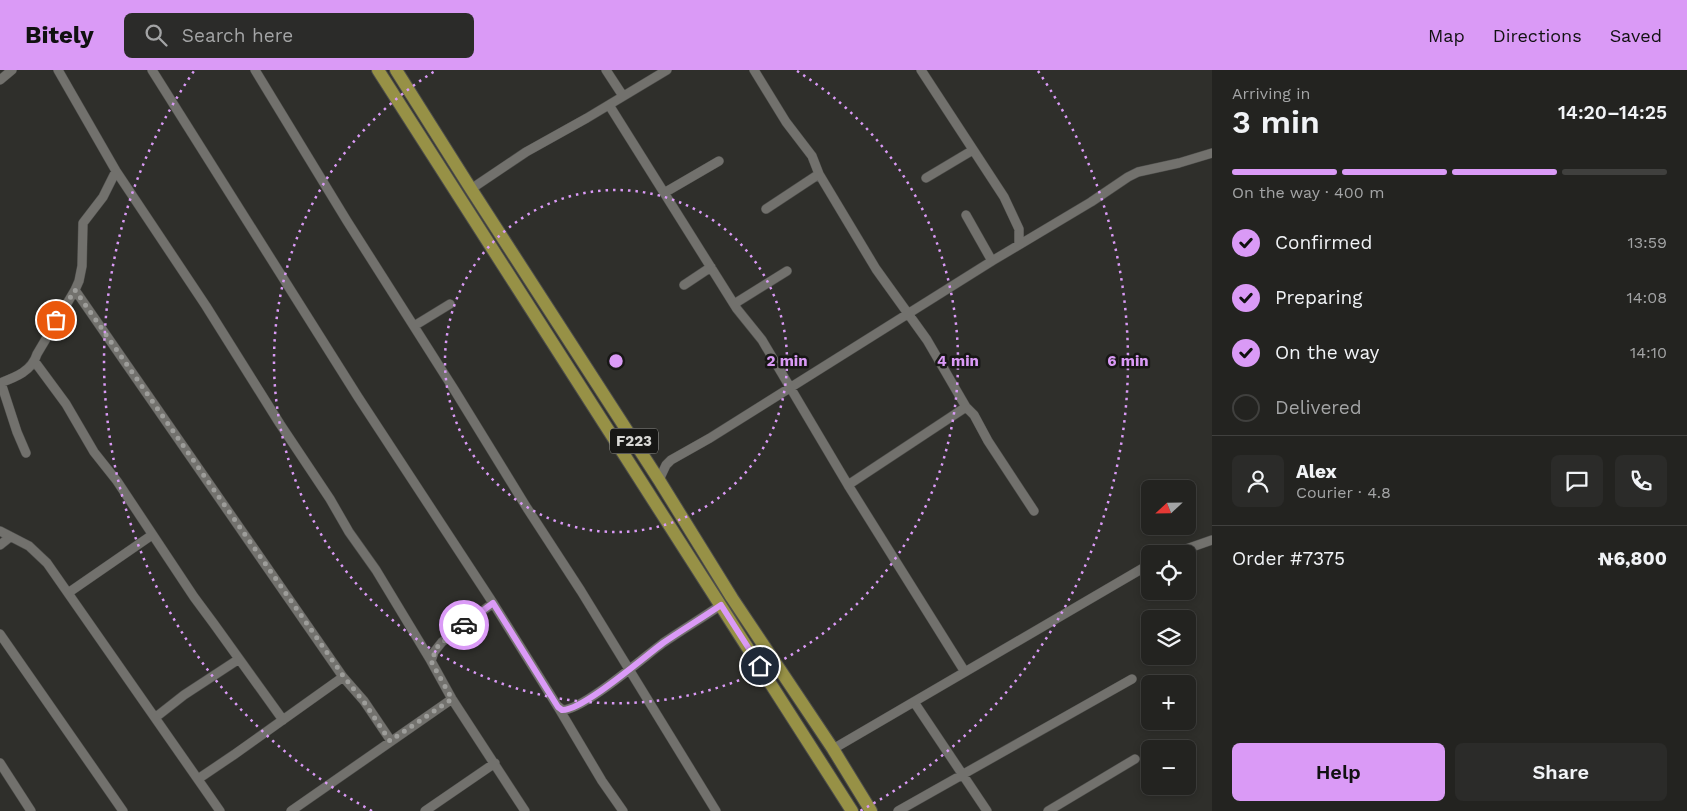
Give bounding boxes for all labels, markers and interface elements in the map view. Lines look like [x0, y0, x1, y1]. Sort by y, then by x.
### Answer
search box [124, 13, 474, 58]
text: Bitely [25, 21, 94, 49]
icon: search [142, 21, 170, 49]
text: Search here [182, 24, 293, 47]
text: Map [1428, 25, 1465, 46]
text: Directions [1493, 25, 1582, 46]
text: Saved [1610, 25, 1662, 46]
text: Arriving in [1232, 84, 1310, 103]
text: 14:20–14:25 [1558, 101, 1667, 124]
text: 3 min [1232, 103, 1320, 141]
text: On the way · 400 m [1232, 183, 1384, 202]
icon: check [1232, 229, 1260, 257]
text: Confirmed [1275, 231, 1372, 254]
text: 13:59 [1628, 233, 1667, 252]
icon: check [1232, 284, 1260, 312]
text: Preparing [1275, 286, 1362, 309]
text: 14:08 [1626, 288, 1667, 307]
pin [35, 299, 77, 341]
icon: bag [42, 306, 70, 334]
icon: check [1232, 339, 1260, 367]
text: On the way [1275, 341, 1379, 364]
text: 14:10 [1630, 343, 1667, 362]
centre of rings [607, 352, 625, 370]
text: 2 min [766, 352, 808, 370]
text: 4 min [937, 352, 979, 370]
text: 6 min [1107, 352, 1149, 370]
text: Delivered [1275, 396, 1362, 419]
road number: F223 [610, 428, 658, 454]
button: person [1232, 455, 1284, 507]
button: chat [1551, 455, 1603, 507]
button: phone [1615, 455, 1667, 507]
text: Alex [1296, 460, 1337, 483]
north arrow [1141, 480, 1196, 535]
map controls [1141, 480, 1196, 795]
text: Courier · 4.8 [1296, 483, 1391, 502]
button: locate [1141, 545, 1196, 600]
text: Order #7375 [1232, 547, 1345, 570]
text: ₦6,800 [1598, 547, 1667, 570]
courier [439, 600, 489, 650]
button: layers [1141, 610, 1196, 665]
icon: car [450, 611, 478, 639]
pin [739, 645, 781, 687]
icon: home [746, 652, 774, 680]
button: + [1141, 675, 1196, 730]
button: − [1141, 740, 1196, 795]
button: Help [1232, 743, 1445, 801]
button: Share [1455, 743, 1667, 801]

